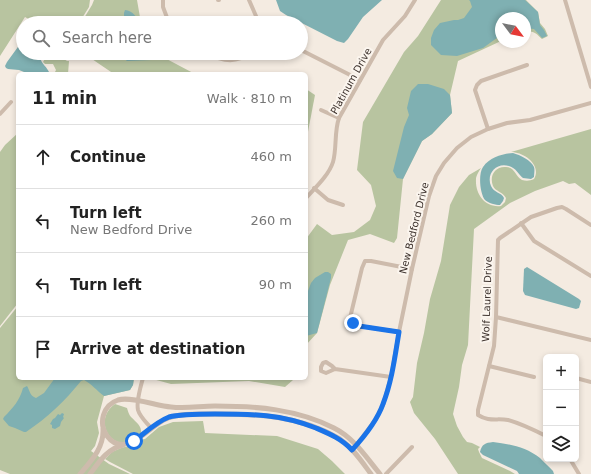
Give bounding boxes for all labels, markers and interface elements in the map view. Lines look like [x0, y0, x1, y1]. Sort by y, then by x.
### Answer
north arrow [495, 12, 531, 48]
search box [16, 16, 308, 60]
icon: search [30, 27, 52, 49]
text: Search here [62, 29, 152, 47]
street label: Platinum Drive [328, 46, 374, 116]
text: 11 min [32, 88, 97, 108]
text: Walk · 810 m [207, 91, 292, 106]
icon: ahead [32, 146, 54, 168]
text: Continue [70, 148, 146, 166]
text: 460 m [250, 149, 292, 164]
street label: New Bedford Drive [397, 181, 431, 275]
text: Turn left [70, 204, 142, 222]
icon: left [32, 210, 54, 232]
text: 260 m [250, 213, 292, 228]
text: New Bedford Drive [70, 222, 192, 237]
street label: Wolf Laurel Drive [480, 256, 494, 342]
icon: left [32, 274, 54, 296]
text: Turn left [70, 276, 142, 294]
text: 90 m [259, 277, 292, 292]
route end [344, 314, 362, 332]
icon: arrive [32, 338, 54, 360]
text: Arrive at destination [70, 340, 245, 358]
map controls [543, 354, 579, 462]
button: + [543, 354, 579, 390]
button: − [543, 390, 579, 426]
button: layers [543, 426, 579, 462]
route start [125, 432, 143, 450]

